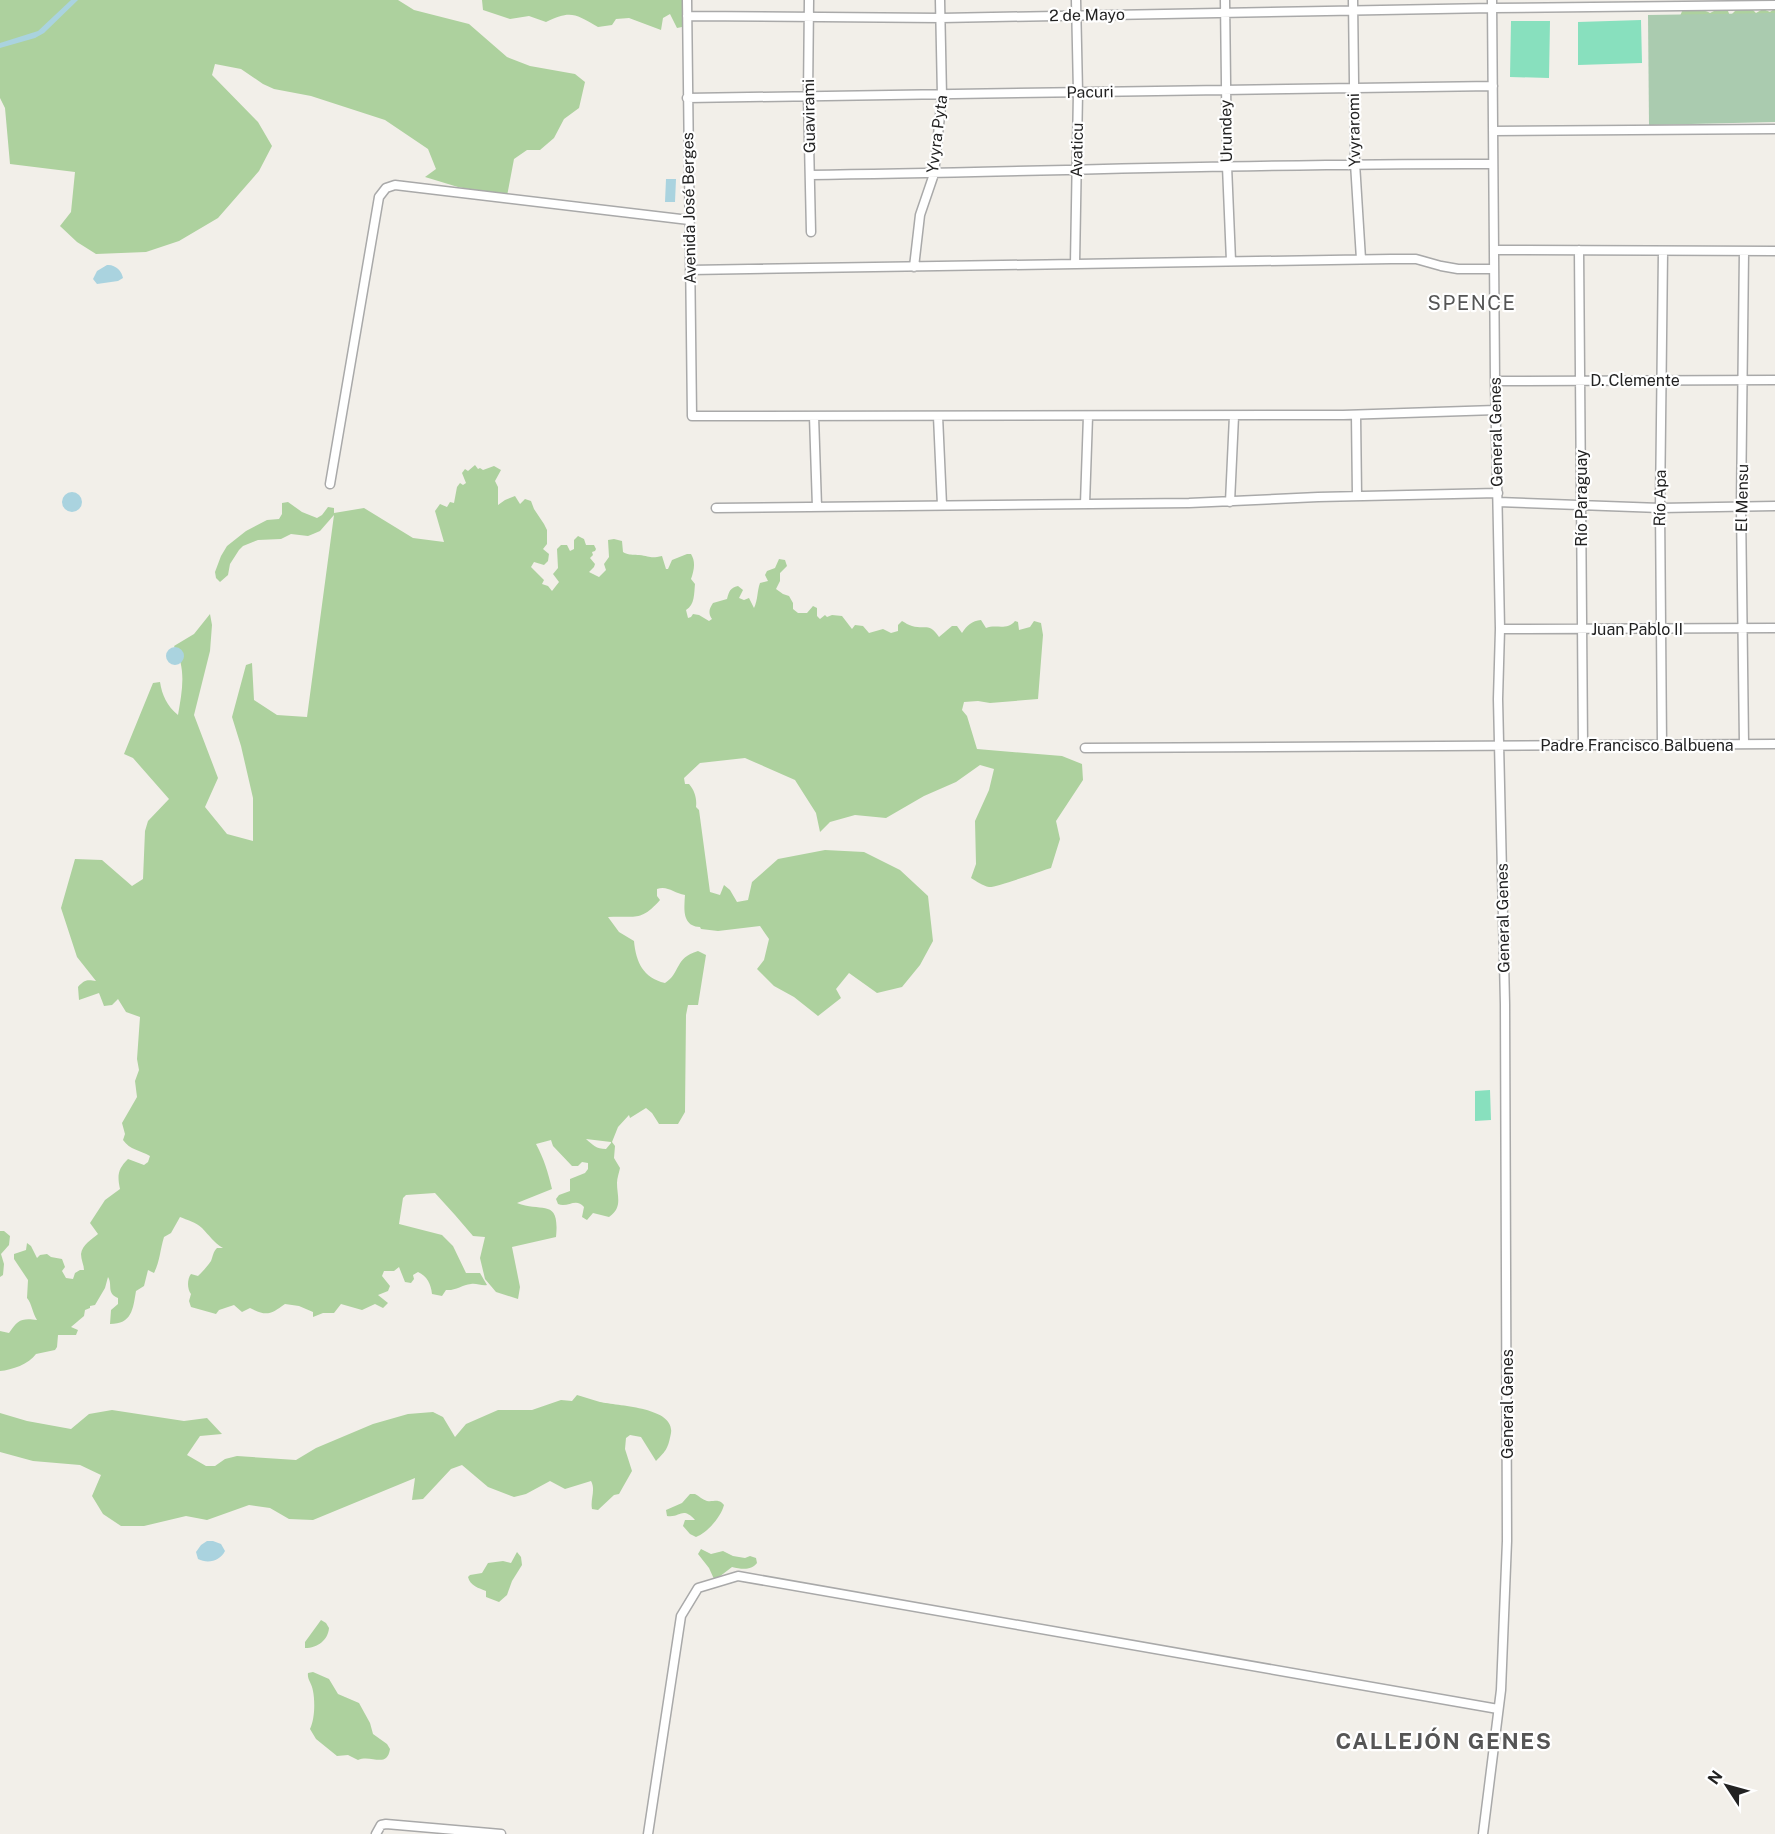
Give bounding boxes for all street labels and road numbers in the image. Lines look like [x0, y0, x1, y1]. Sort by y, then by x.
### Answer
street label: 2 de Mayo [1049, 5, 1125, 25]
street label: Guavirami [799, 79, 819, 153]
street label: Pacuri [1066, 82, 1114, 102]
street label: Yvyraromi [1344, 93, 1364, 167]
street label: Yvyra Pyta [923, 94, 951, 174]
street label: Urundey [1216, 99, 1236, 163]
street label: Avaticu [1067, 122, 1087, 178]
street label: Avenida José Berges [678, 132, 700, 284]
street label: D. Clemente [1590, 371, 1680, 390]
street label: General Genes [1486, 377, 1506, 487]
street label: Río Paraguay [1572, 449, 1591, 547]
street label: El Mensu [1732, 464, 1752, 532]
street label: Río Apa [1650, 469, 1670, 527]
street label: Juan Pablo II [1591, 620, 1683, 639]
street label: Padre Francisco Balbuena [1540, 736, 1734, 755]
street label: General Genes [1493, 863, 1513, 973]
street label: General Genes [1498, 1349, 1517, 1459]

